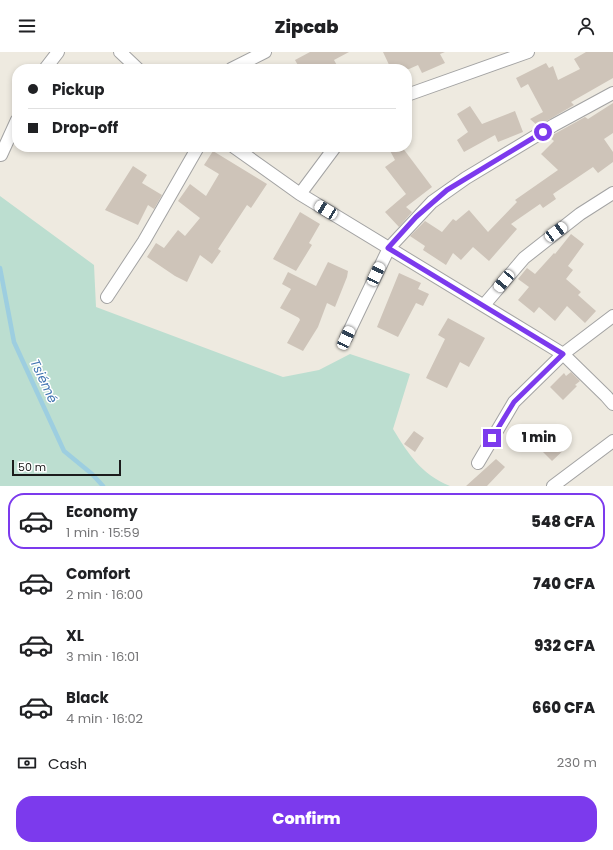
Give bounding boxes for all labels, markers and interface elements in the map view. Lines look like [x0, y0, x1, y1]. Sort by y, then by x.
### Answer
text: Zipcab [274, 14, 339, 39]
icon: menu [16, 15, 38, 37]
icon: person [575, 15, 597, 37]
text: Pickup [52, 79, 104, 100]
text: Drop-off [52, 117, 118, 138]
route start [534, 123, 552, 141]
car [313, 199, 339, 221]
car [543, 220, 569, 244]
car [365, 261, 387, 287]
car [492, 268, 516, 294]
car [335, 325, 357, 351]
water label: Tsiémé [26, 356, 62, 406]
callout: 1 min [506, 424, 572, 452]
text: 1 min [522, 428, 556, 447]
route end [483, 429, 501, 447]
scale bar [12, 458, 121, 477]
text: 50 m [18, 459, 46, 475]
text: Economy [66, 501, 138, 522]
icon: car [18, 503, 54, 539]
text: 548 CFA [531, 511, 595, 532]
text: 1 min · 15:59 [66, 523, 140, 542]
text: Comfort [66, 563, 130, 584]
icon: car [18, 565, 54, 601]
text: 740 CFA [533, 573, 595, 594]
text: 2 min · 16:00 [66, 585, 143, 604]
text: XL [66, 625, 84, 646]
icon: car [18, 627, 54, 663]
text: 932 CFA [534, 635, 595, 656]
text: 3 min · 16:01 [66, 647, 139, 666]
text: Black [66, 687, 109, 708]
icon: car [18, 689, 54, 725]
text: 660 CFA [532, 697, 595, 718]
text: 4 min · 16:02 [66, 709, 143, 728]
icon: cash [16, 752, 38, 774]
text: Cash [48, 753, 87, 774]
text: 230 m [557, 753, 597, 772]
button: Confirm [16, 796, 597, 842]

